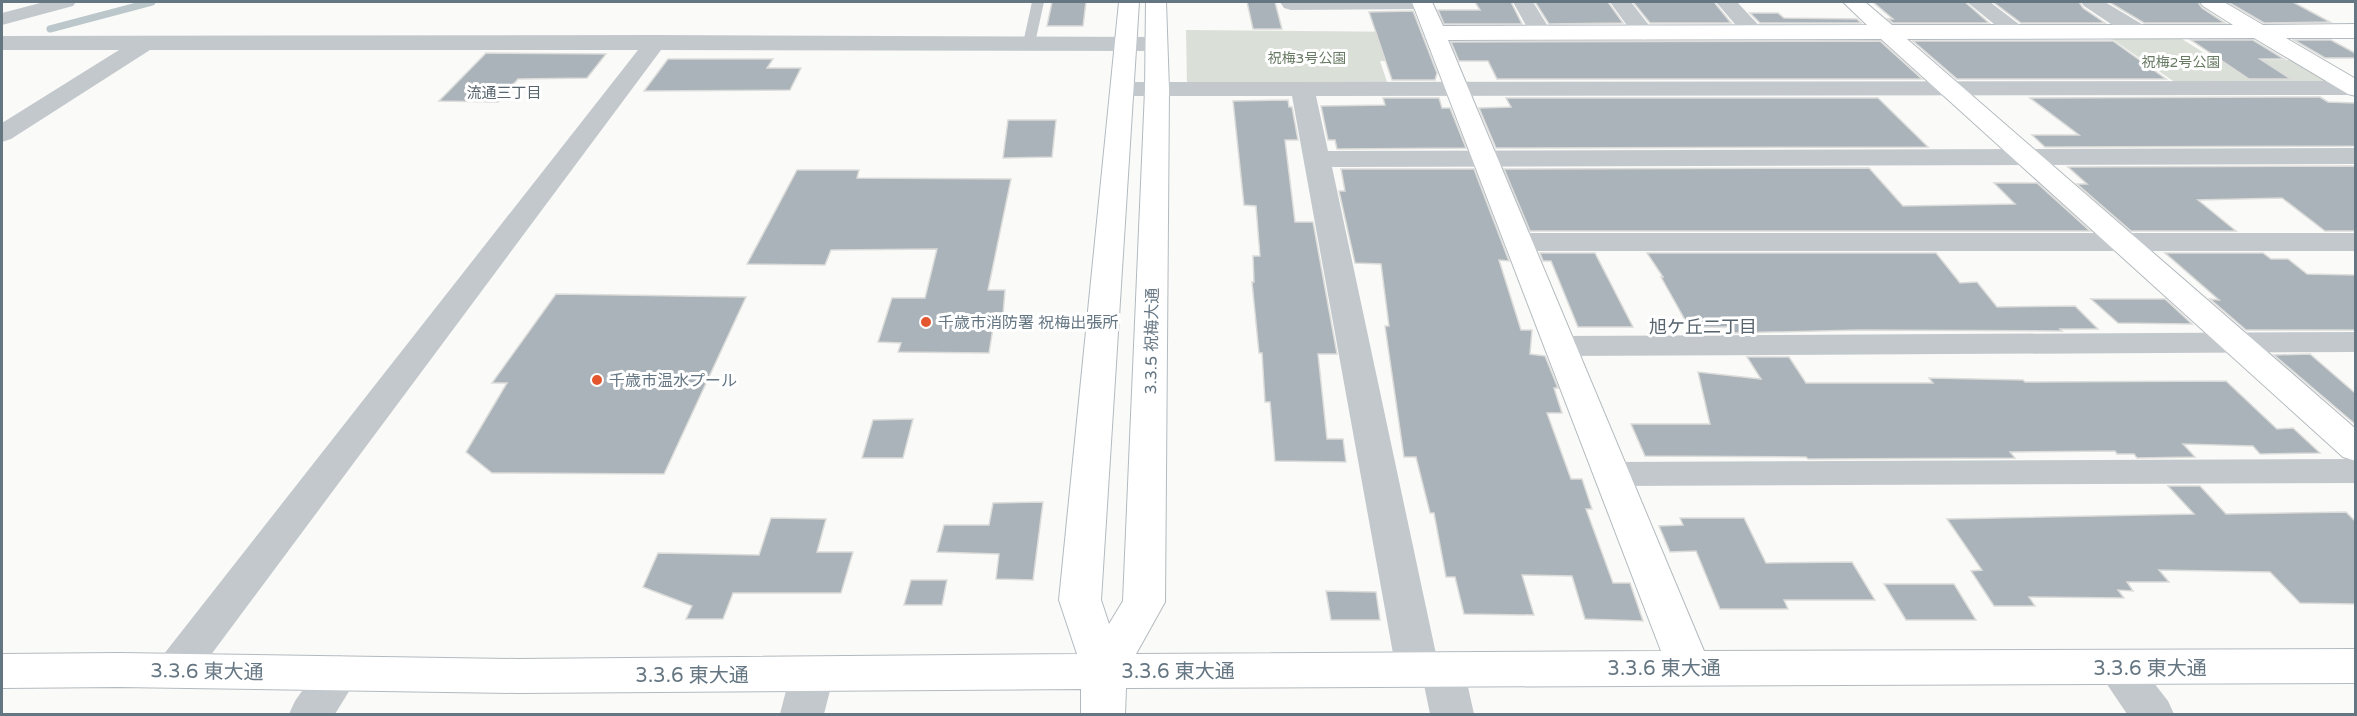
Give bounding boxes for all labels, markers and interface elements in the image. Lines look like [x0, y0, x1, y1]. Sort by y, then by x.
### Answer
park label: 祝梅3号公園 [1268, 50, 1346, 67]
park label: 祝梅2号公園 [2142, 54, 2220, 71]
district label: 流通三丁目 [466, 84, 542, 102]
street label: 3.3.5 祝梅大通 [1141, 288, 1163, 394]
place label: 千歳市消防署 祝梅出張所 [938, 313, 1118, 333]
marker: 千歳市消防署 祝梅出張所 [919, 315, 933, 329]
district label: 旭ケ丘二丁目 [1649, 316, 1757, 338]
place label: 千歳市温水プール [609, 371, 737, 391]
marker: 千歳市温水プール [590, 373, 604, 387]
street label: 3.3.6 東大通 [1607, 657, 1721, 681]
street label: 3.3.6 東大通 [2093, 657, 2207, 681]
street label: 3.3.6 東大通 [150, 659, 264, 685]
street label: 3.3.6 東大通 [1121, 660, 1235, 684]
street label: 3.3.6 東大通 [635, 664, 749, 688]

